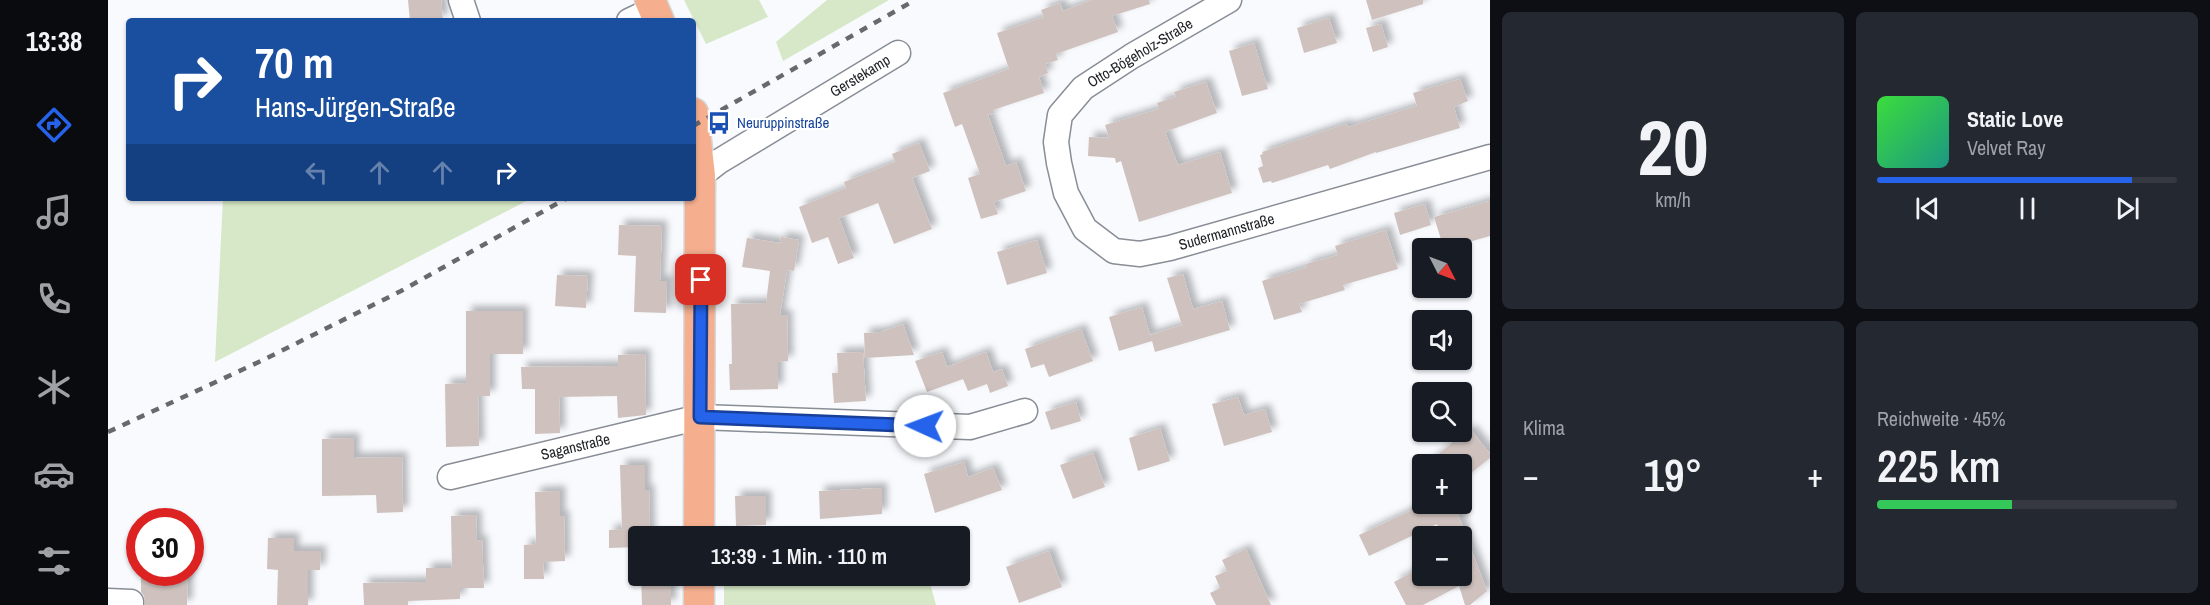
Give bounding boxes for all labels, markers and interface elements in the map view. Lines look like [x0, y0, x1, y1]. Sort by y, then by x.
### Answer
street label: Otto-Bögeholz-Straße [1083, 13, 1197, 92]
text: 13:38 [26, 23, 82, 59]
text: 70 m [255, 35, 334, 91]
icon: right [156, 42, 234, 120]
street label: Gerstekamp [826, 49, 894, 102]
text: Hans-Jürgen-Straße [255, 89, 456, 125]
text: 20 [1637, 94, 1709, 199]
icon: directions [33, 104, 75, 146]
text: Static Love [1967, 104, 2063, 134]
bus stop icon: Neuruppinstraße [706, 110, 732, 136]
place label: Neuruppinstraße [737, 112, 829, 133]
text: Velvet Ray [1967, 134, 2045, 161]
icon: left [300, 156, 333, 189]
icon: ahead [363, 156, 396, 189]
icon: ahead [426, 156, 459, 189]
icon: right [489, 156, 522, 189]
text: km/h [1655, 186, 1691, 213]
icon: music [33, 191, 75, 233]
icon: previous [1911, 192, 1944, 225]
icon: pause [2011, 192, 2044, 225]
icon: next [2111, 192, 2144, 225]
street label: Sudermannstraße [1176, 208, 1277, 255]
north arrow [1412, 238, 1472, 298]
map controls [1412, 238, 1472, 586]
pin [675, 254, 726, 305]
icon: arrive [684, 263, 717, 296]
icon: phone [33, 278, 75, 320]
button: sound [1412, 310, 1472, 370]
icon: climate [33, 366, 75, 408]
button: search [1412, 382, 1472, 442]
position arrow [893, 394, 957, 458]
text: Reichweite · 45% [1877, 405, 2006, 432]
text: Klima [1523, 414, 1565, 441]
street label: Saganstraße [539, 428, 612, 465]
text: 225 km [1877, 435, 2001, 496]
text: 19° [1643, 444, 1703, 505]
icon: car [33, 453, 75, 495]
text: − [1523, 453, 1539, 497]
text: + [1807, 453, 1823, 497]
button: + [1412, 454, 1472, 514]
speed limit sign: 30 [126, 508, 204, 586]
button: − [1412, 526, 1472, 586]
icon: filters [33, 540, 75, 582]
text: 13:39 · 1 Min. · 110 m [711, 541, 887, 571]

